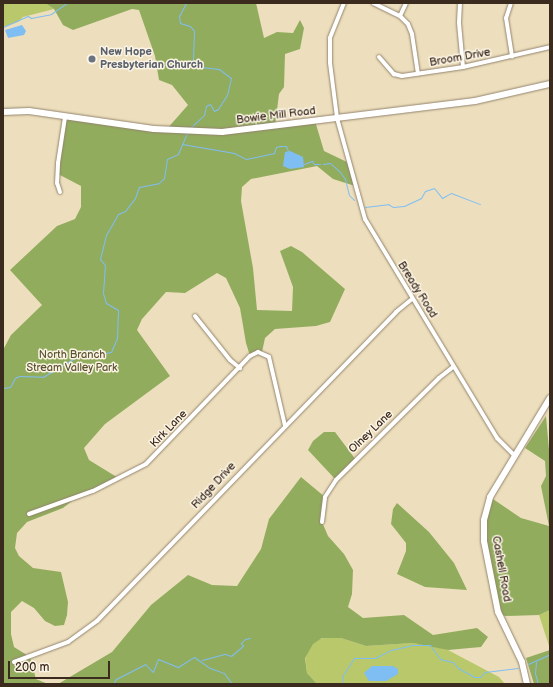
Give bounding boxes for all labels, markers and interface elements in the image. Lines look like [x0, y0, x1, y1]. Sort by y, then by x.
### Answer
place label: New Hope Presbyterian Church [100, 46, 203, 72]
street label: Broom Drive [428, 46, 492, 70]
marker: New Hope Presbyterian Church [87, 54, 97, 64]
street label: Bowie Mill Road [236, 105, 316, 127]
street label: Bready Road [394, 259, 440, 321]
park label: North Branch Stream Valley Park [26, 349, 118, 375]
street label: Kirk Lane [148, 408, 190, 450]
street label: Olney Lane [346, 408, 396, 456]
street label: Ridge Drive [189, 460, 239, 512]
street label: Cashell Road [489, 535, 513, 603]
scale bar [10, 653, 112, 679]
text: 200 m [15, 660, 49, 675]

